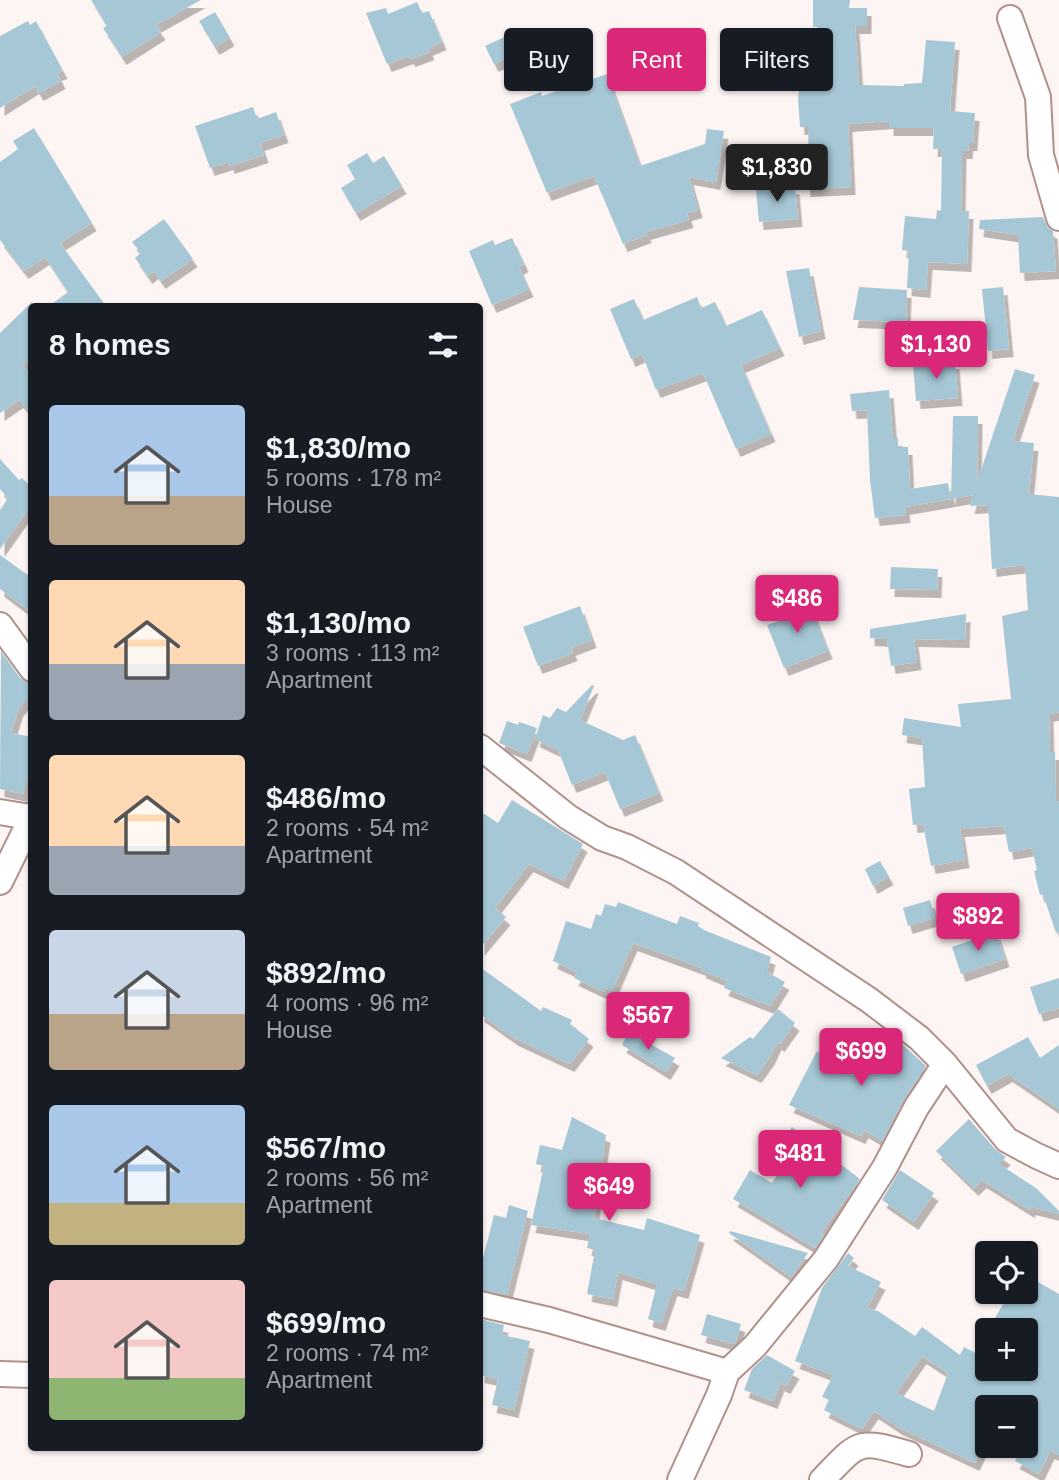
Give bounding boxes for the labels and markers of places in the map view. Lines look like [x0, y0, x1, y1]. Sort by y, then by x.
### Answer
pin: $1,830 [720, 144, 834, 204]
pin: $1,130 [879, 322, 993, 381]
pin: $486 [756, 576, 838, 635]
pin: $892 [937, 894, 1019, 953]
pin: $567 [607, 992, 689, 1052]
pin: $699 [820, 1028, 902, 1088]
pin: $481 [759, 1130, 841, 1190]
pin: $649 [568, 1164, 650, 1223]

